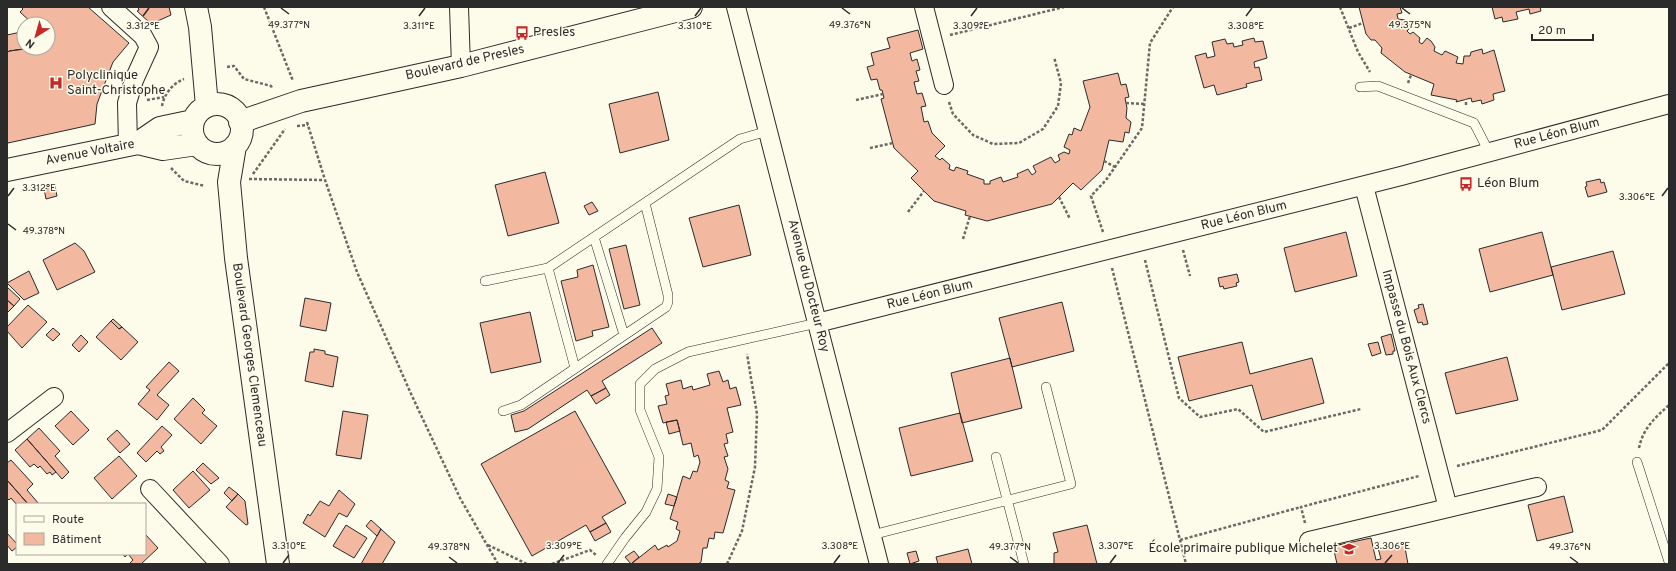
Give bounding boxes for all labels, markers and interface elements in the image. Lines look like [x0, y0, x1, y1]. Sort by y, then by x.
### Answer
north arrow [16, 16, 56, 56]
scale bar [1532, 16, 1593, 42]
text: 49.377°N [268, 19, 310, 32]
text: 49.376°N [829, 19, 871, 32]
text: 49.375°N [1389, 19, 1431, 32]
text: 3.312°E [126, 20, 160, 33]
text: 3.311°E [403, 20, 435, 33]
text: 3.310°E [678, 20, 712, 33]
text: 3.309°E [953, 20, 989, 33]
text: 3.308°E [1228, 20, 1264, 33]
text: 20 m [1538, 23, 1566, 39]
bus stop icon: Presles [514, 25, 530, 41]
place label: Presles [533, 25, 575, 41]
text: N [23, 35, 38, 51]
street label: Boulevard de Presles [404, 42, 526, 84]
place label: Polyclinique Saint-Christophe [67, 68, 166, 99]
hospital icon: Polyclinique Saint-Christophe [48, 75, 64, 91]
street label: Rue Léon Blum [1512, 115, 1602, 153]
street label: Avenue Voltaire [44, 137, 136, 169]
bus stop icon: Léon Blum [1458, 176, 1474, 192]
place label: Léon Blum [1477, 176, 1539, 192]
text: 3.312°E [22, 182, 56, 195]
text: 3.306°E [1619, 191, 1655, 204]
street label: Rue Léon Blum [1199, 198, 1289, 234]
street label: Avenue du Docteur Roy [784, 218, 832, 354]
text: 49.378°N [23, 225, 65, 238]
street label: Boulevard Georges Clemenceau [228, 262, 270, 448]
street label: Impasse du Bois Aux Clercs [1378, 268, 1434, 426]
street label: Rue Léon Blum [885, 277, 975, 313]
legend [16, 503, 146, 555]
text: Route [52, 512, 84, 528]
text: Bâtiment [52, 532, 102, 548]
place label: École primaire publique Michelet [1149, 539, 1338, 557]
text: 3.310°E [272, 540, 306, 553]
text: 3.309°E [546, 540, 582, 553]
text: 3.308°E [822, 540, 858, 553]
text: 3.307°E [1098, 540, 1134, 553]
text: 3.306°E [1374, 540, 1410, 553]
text: 49.378°N [428, 541, 470, 554]
text: 49.377°N [989, 541, 1031, 554]
school or university icon: École primaire publique Michelet [1341, 541, 1357, 557]
text: 49.376°N [1549, 541, 1591, 554]

